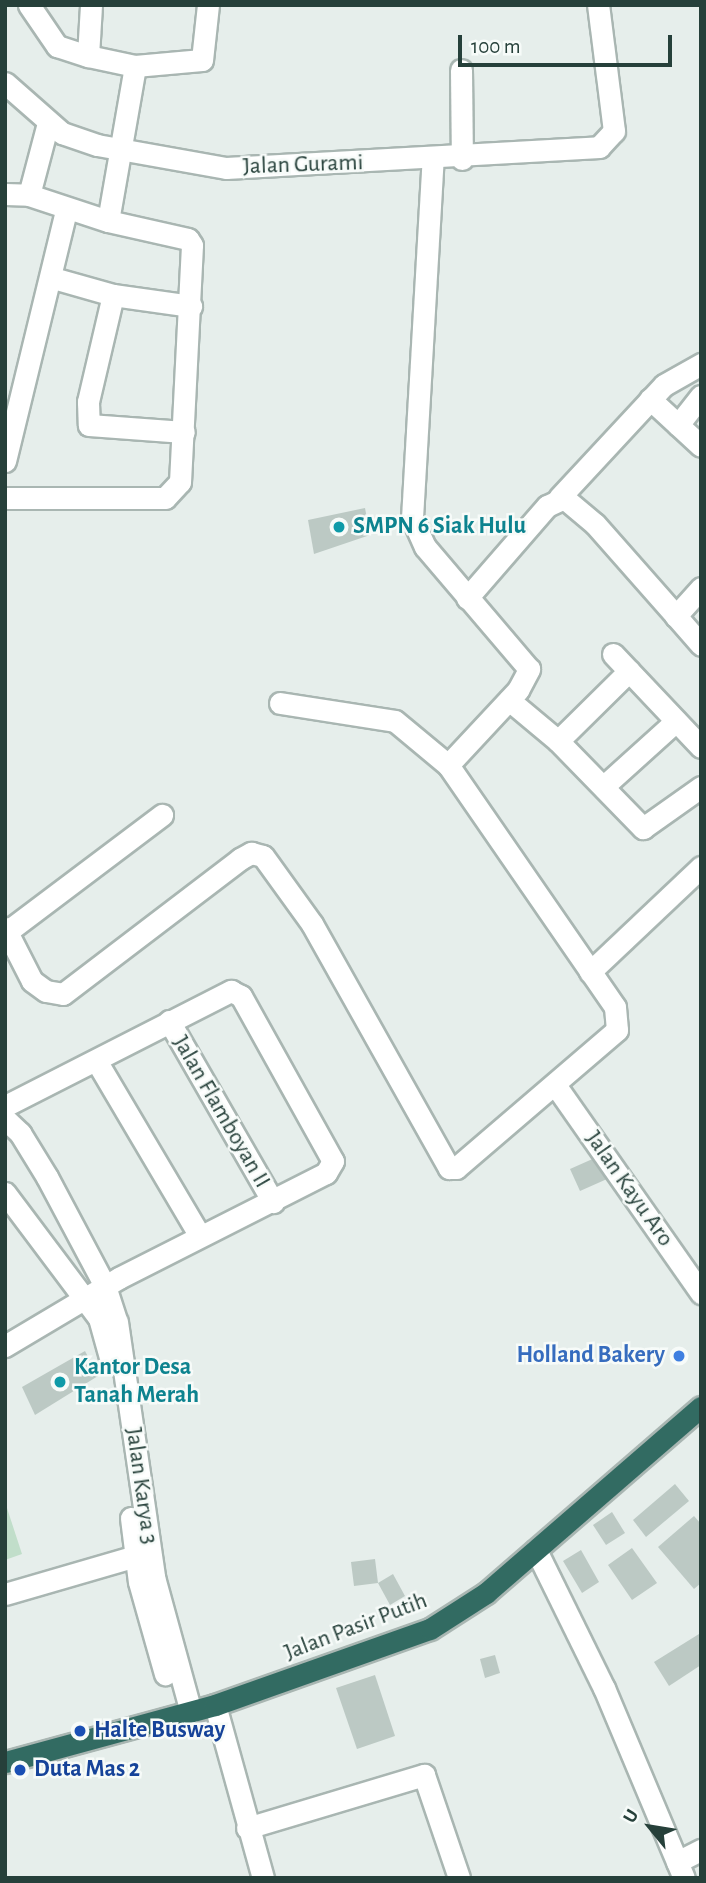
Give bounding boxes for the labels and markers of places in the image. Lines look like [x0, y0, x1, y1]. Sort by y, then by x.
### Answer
place label: SMPN 6 Siak Hulu [353, 513, 526, 541]
marker: SMPN 6 Siak Hulu [331, 519, 347, 535]
place label: Holland Bakery [516, 1342, 665, 1370]
marker: Holland Bakery [671, 1348, 687, 1364]
place label: Kantor Desa Tanah Merah [74, 1354, 199, 1410]
marker: Kantor Desa Tanah Merah [52, 1374, 68, 1390]
place label: Halte Busway [94, 1717, 225, 1745]
marker: Halte Busway [72, 1723, 88, 1739]
place label: Duta Mas 2 [34, 1756, 140, 1784]
marker: Duta Mas 2 [12, 1762, 28, 1778]

